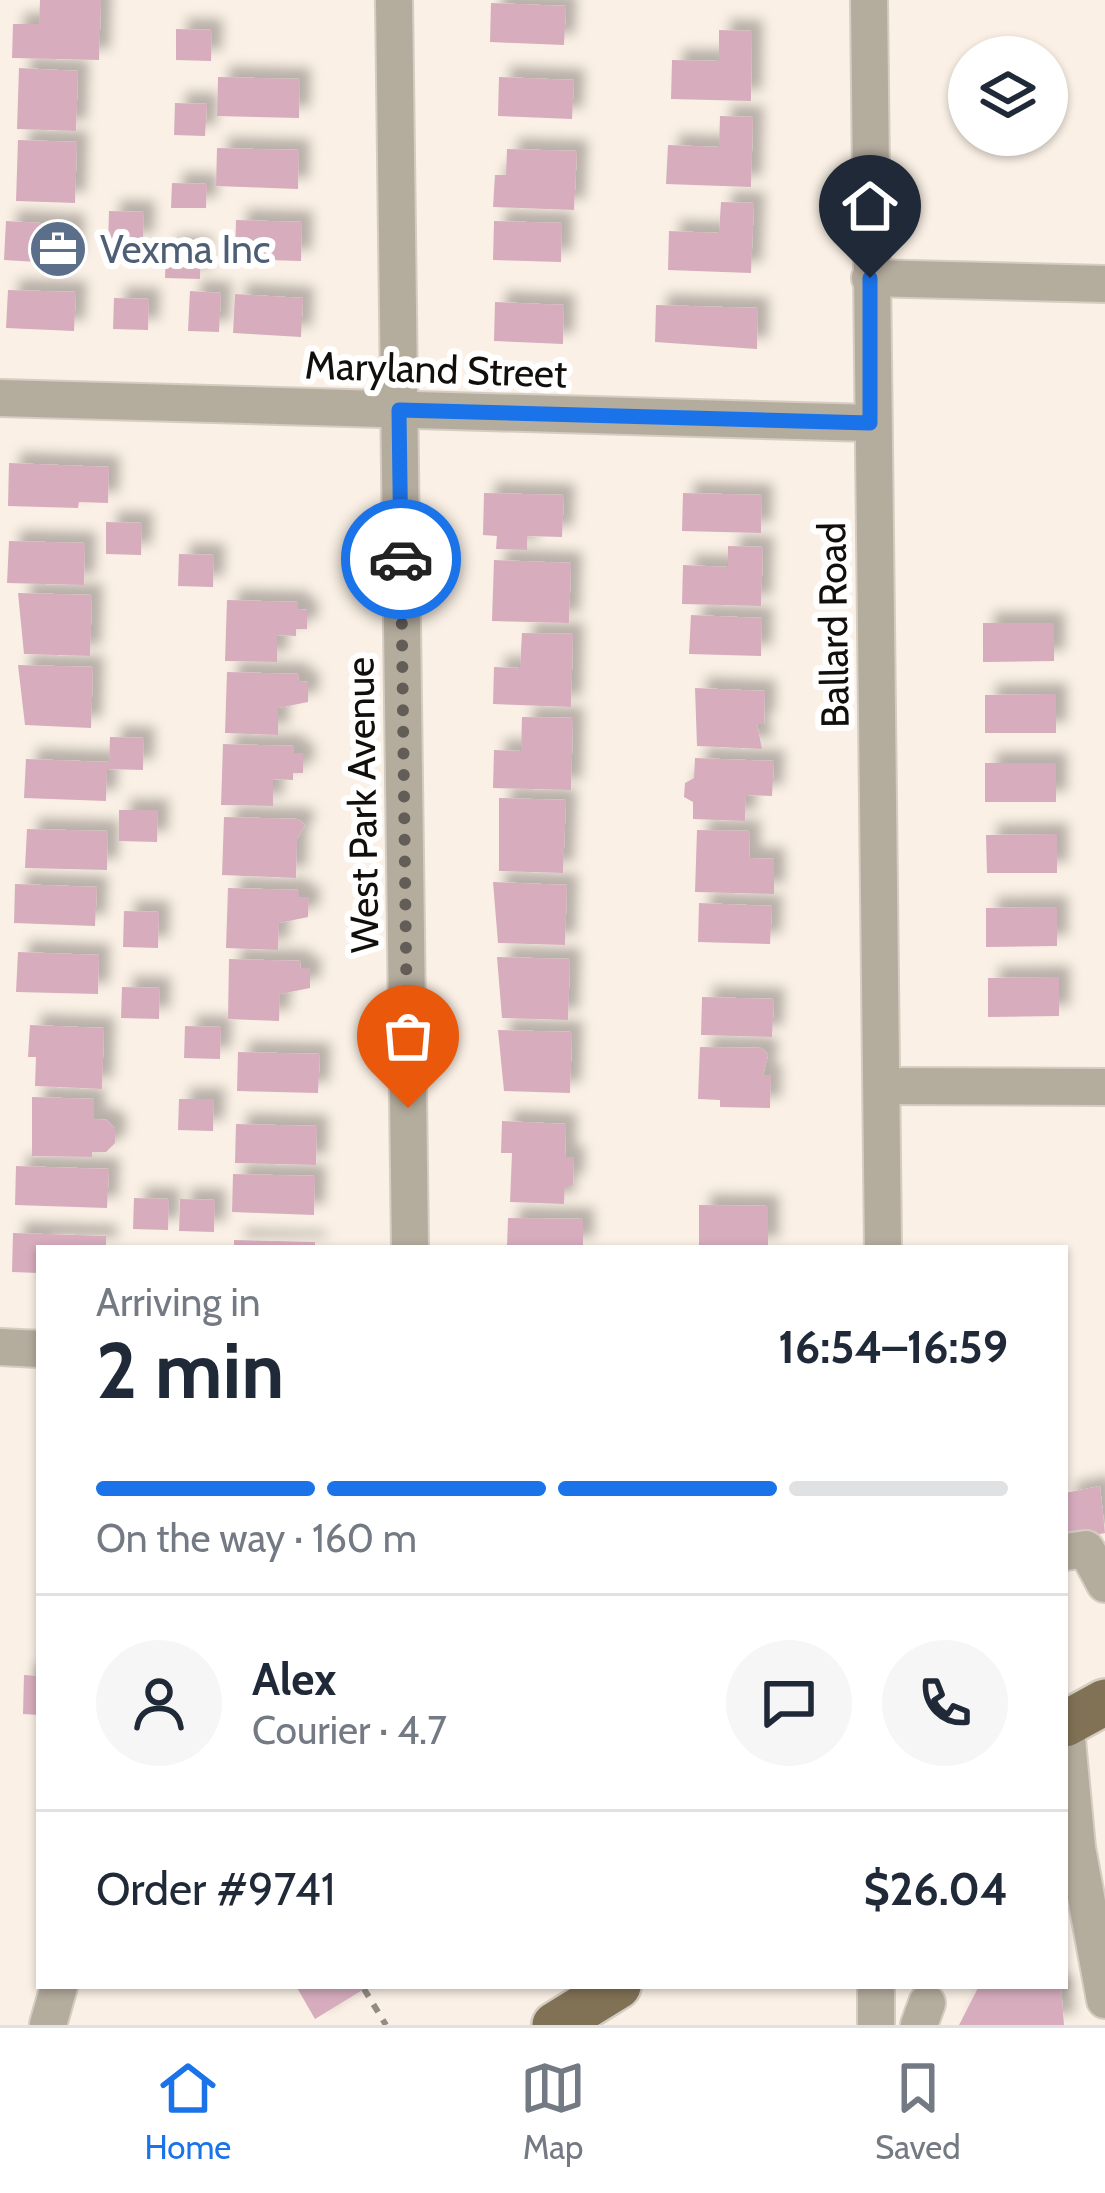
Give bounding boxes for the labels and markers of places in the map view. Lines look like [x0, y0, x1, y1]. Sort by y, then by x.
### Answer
pin [819, 155, 921, 278]
office icon: Vexma Inc [27, 218, 89, 280]
place label: Vexma Inc [100, 225, 271, 273]
pin [357, 985, 459, 1108]

